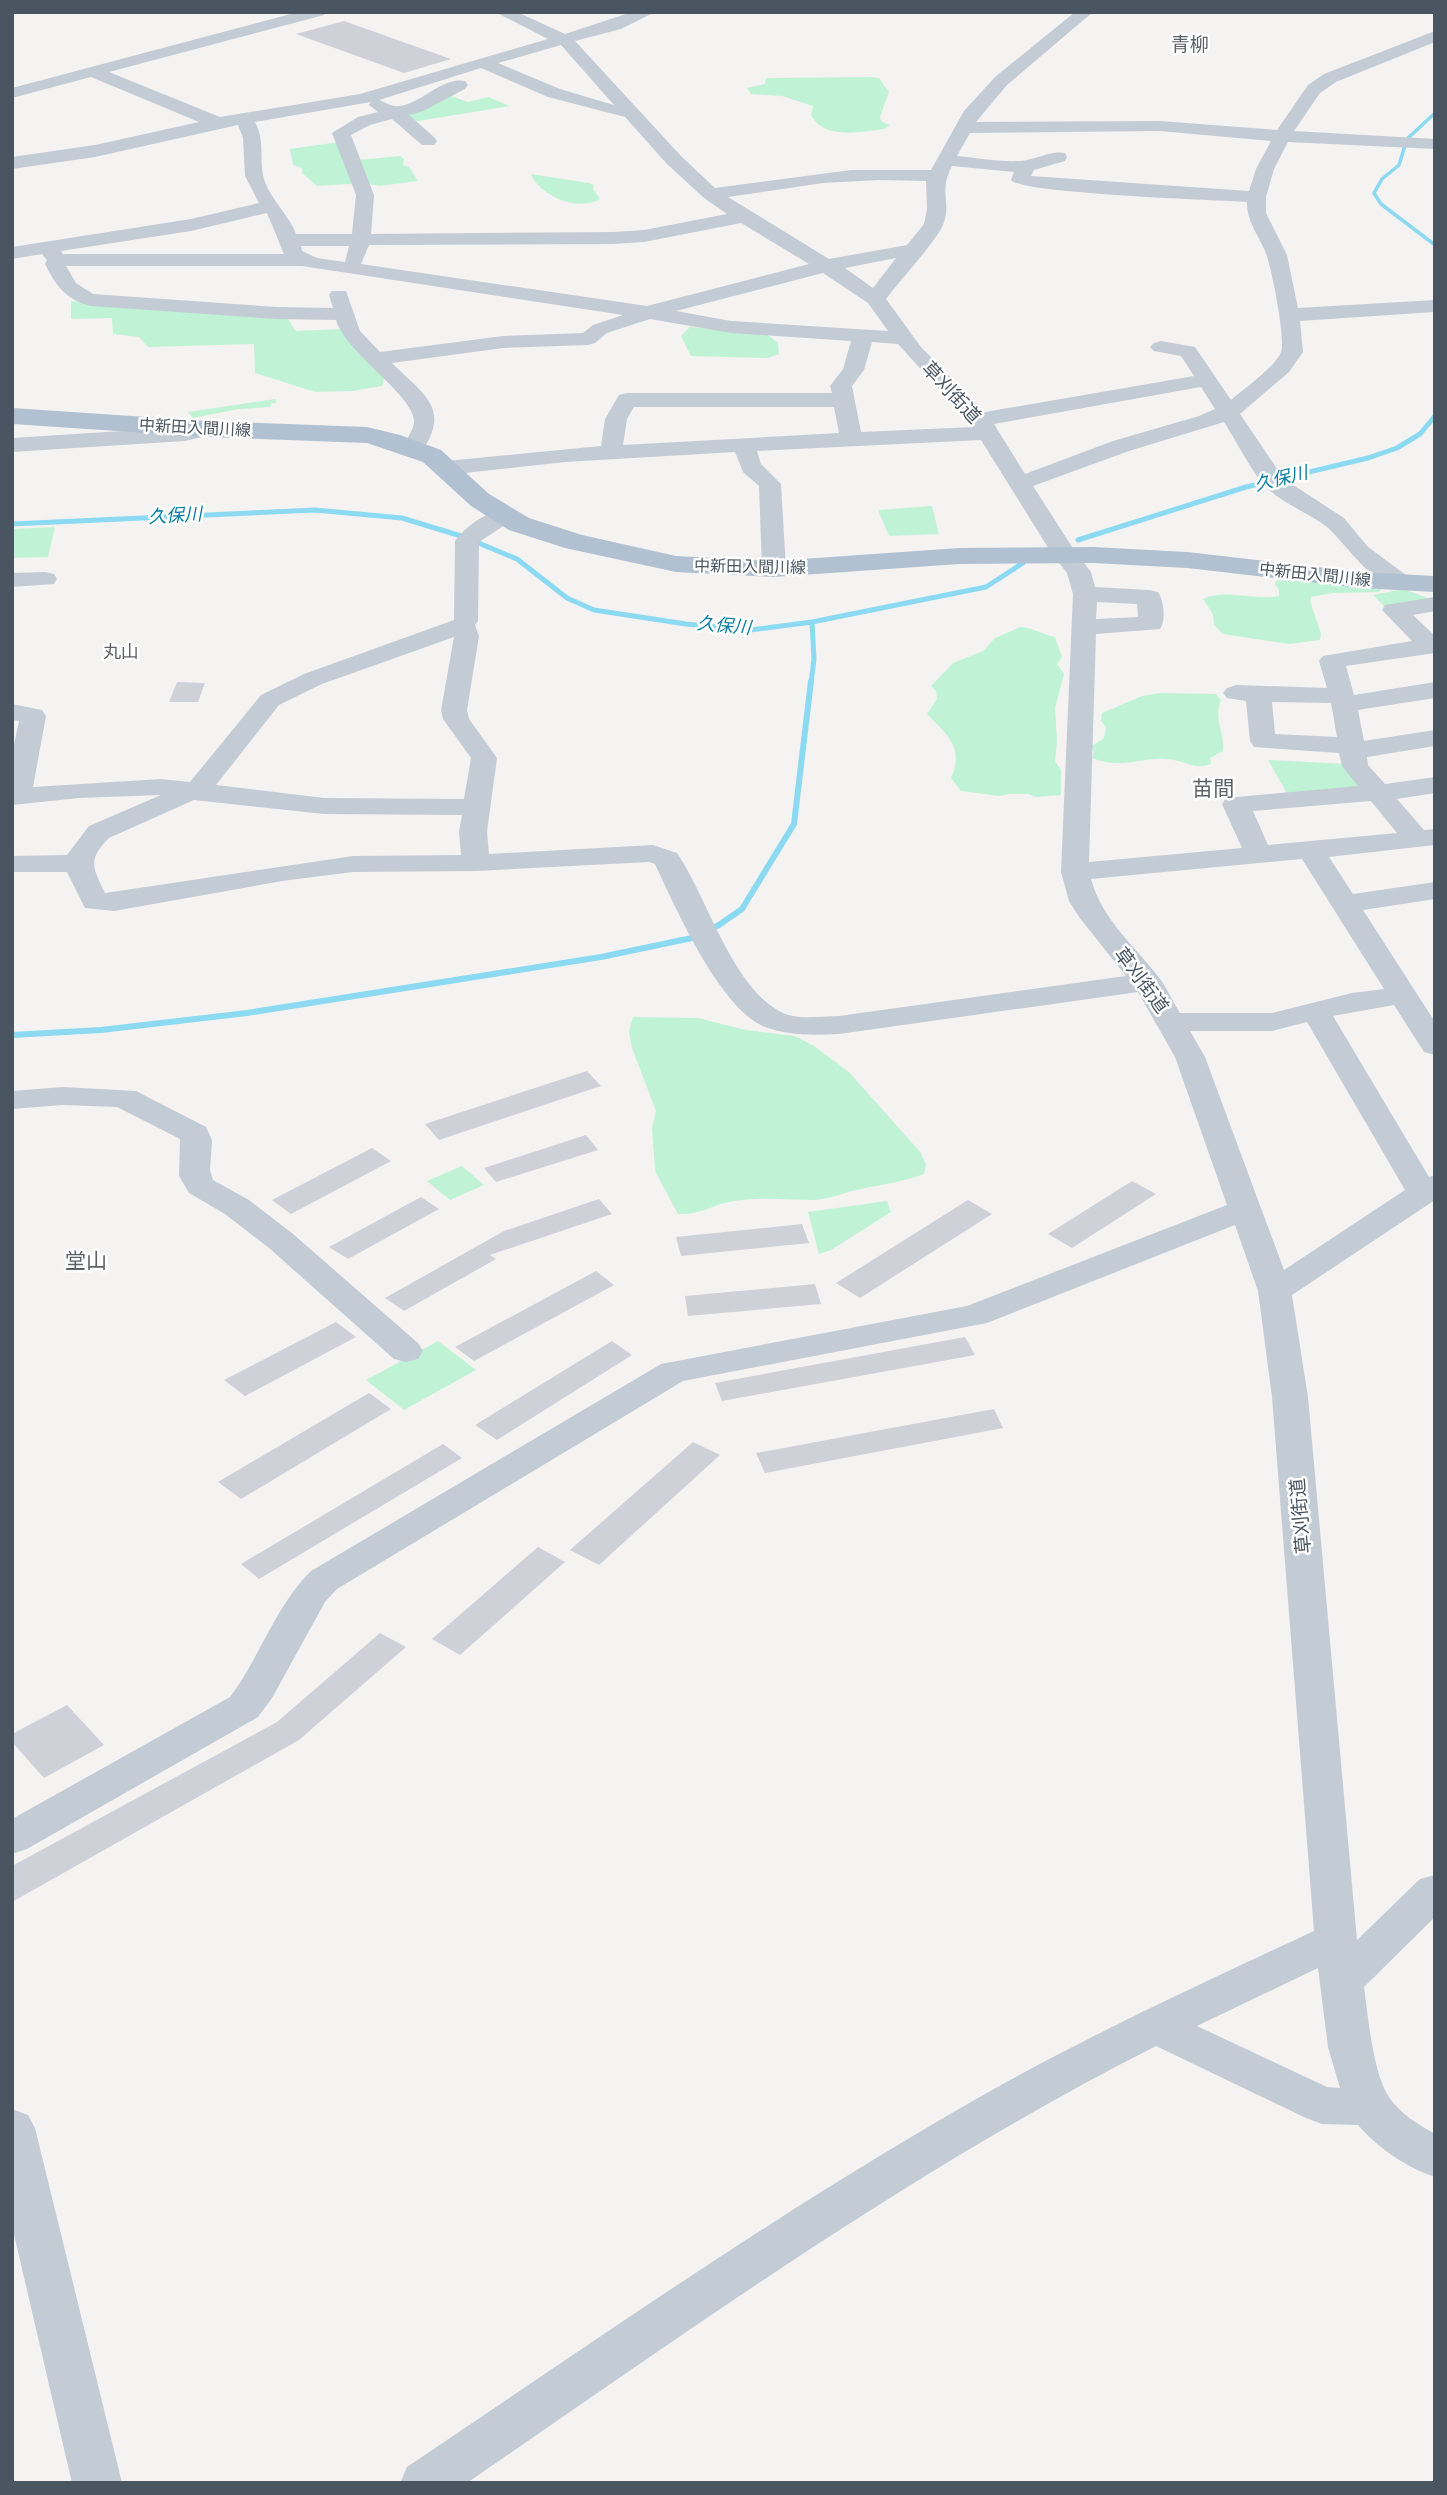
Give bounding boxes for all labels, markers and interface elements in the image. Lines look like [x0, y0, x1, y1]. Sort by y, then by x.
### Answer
district label: 青柳 [1171, 32, 1209, 56]
street label: 草刈街道 [917, 356, 987, 428]
street label: 中新田入間川線 [139, 414, 251, 440]
water label: 久保川 [1252, 460, 1312, 496]
water label: 久保川 [147, 502, 205, 528]
street label: 中新田入間川線 [694, 555, 806, 577]
street label: 中新田入間川線 [1258, 558, 1372, 590]
water label: 久保川 [696, 611, 754, 639]
district label: 丸山 [103, 640, 139, 663]
district label: 苗間 [1192, 775, 1234, 802]
street label: 草刈街道 [1110, 942, 1174, 1018]
district label: 堂山 [65, 1247, 107, 1274]
street label: 草刈街道 [1285, 1477, 1315, 1555]

